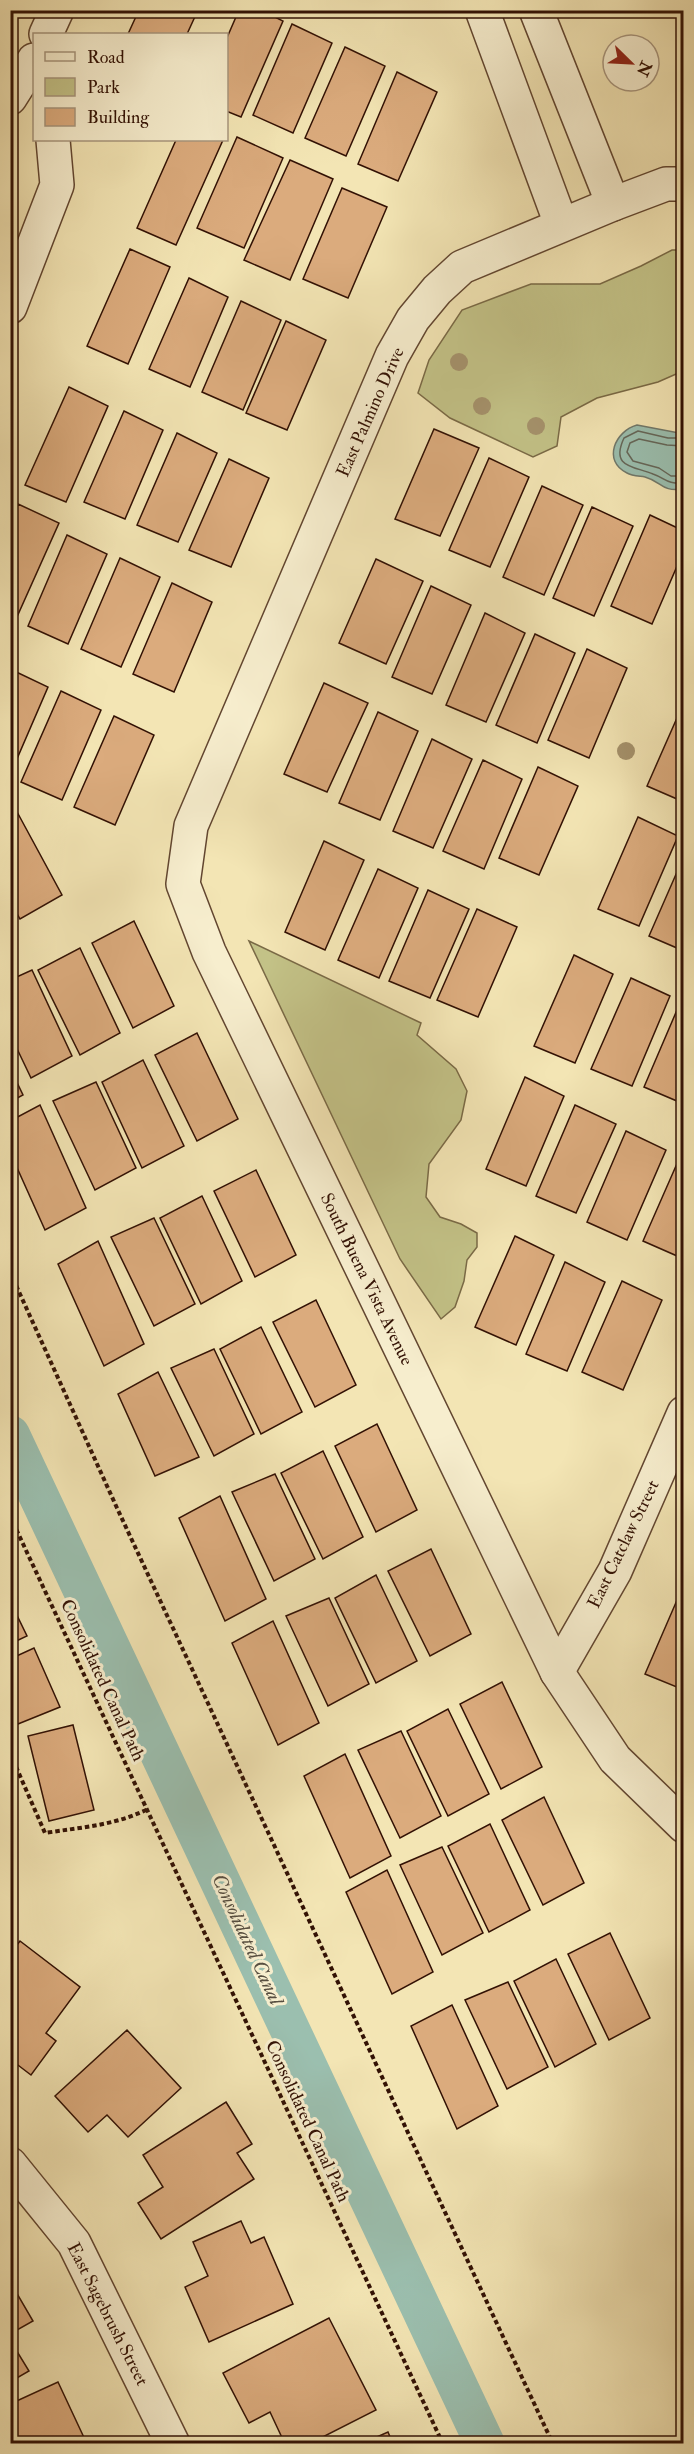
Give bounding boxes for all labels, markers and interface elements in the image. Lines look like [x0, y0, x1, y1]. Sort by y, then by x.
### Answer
legend [33, 33, 228, 141]
north arrow [601, 33, 661, 93]
text: Road [87, 46, 125, 69]
text: N [631, 57, 656, 80]
text: Park [87, 76, 120, 99]
text: Building [87, 106, 150, 129]
street label: East Palmino Drive [331, 343, 410, 481]
street label: South Buena Vista Avenue [315, 1189, 418, 1370]
street label: East Catclaw Street [582, 1476, 664, 1612]
street label: Consolidated Canal Path [55, 1596, 150, 1765]
water label: Consolidated Canal [206, 1870, 290, 2011]
street label: Consolidated Canal Path [260, 2037, 355, 2206]
street label: East Sagebrush Street [62, 2239, 154, 2390]

